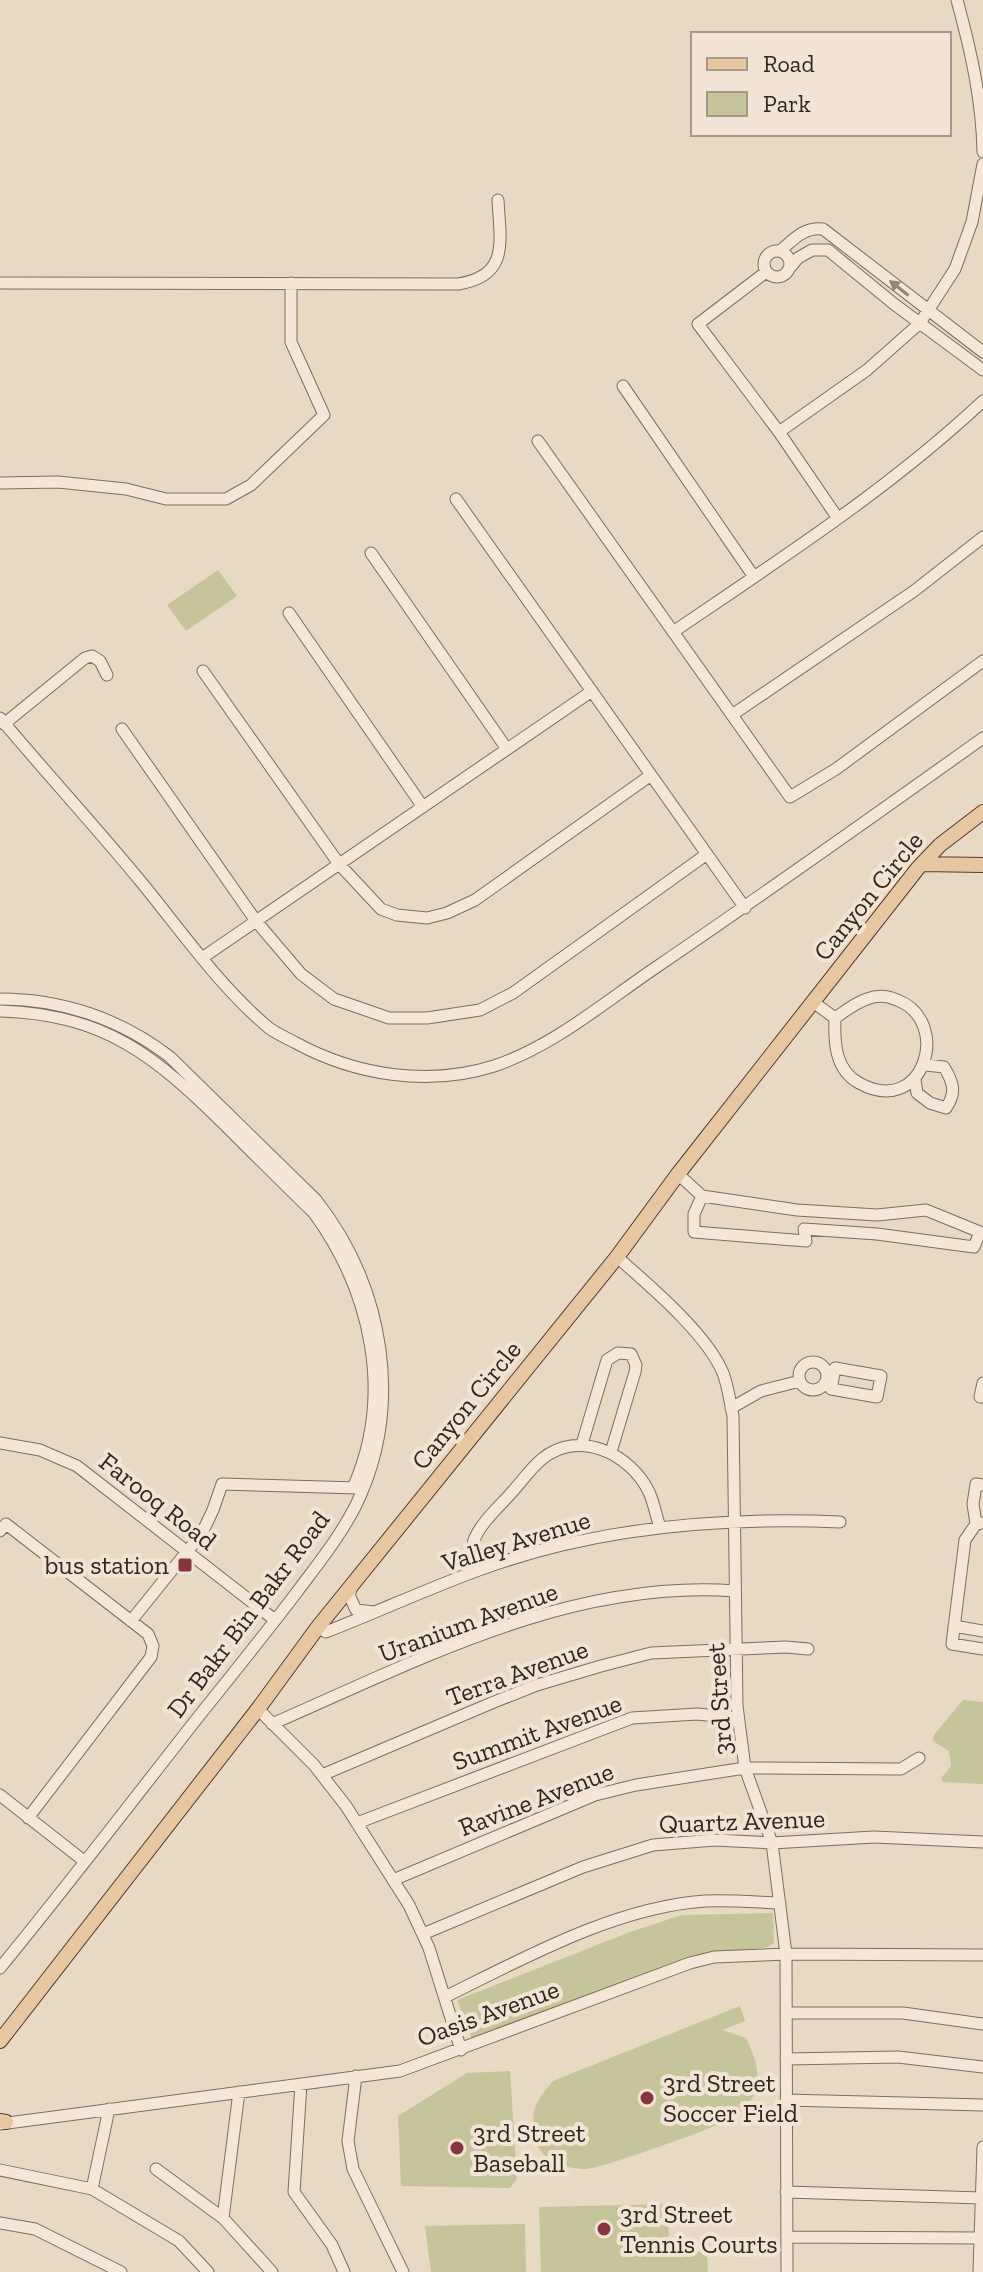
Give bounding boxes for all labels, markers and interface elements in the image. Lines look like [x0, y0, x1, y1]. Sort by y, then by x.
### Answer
legend [691, 32, 951, 136]
text: Road [763, 49, 815, 78]
text: Park [763, 89, 811, 118]
one-way arrow [889, 280, 909, 297]
street label: Canyon Circle [806, 825, 930, 967]
street label: Canyon Circle [404, 1334, 528, 1476]
street label: Farooq Road [93, 1445, 223, 1557]
street label: Valley Avenue [437, 1503, 594, 1579]
street label: Dr Bakr Bin Bakr Road [160, 1504, 336, 1724]
place label: bus station [43, 1549, 169, 1581]
marker: bus station [176, 1556, 194, 1574]
street label: Uranium Avenue [374, 1575, 562, 1669]
street label: Terra Avenue [442, 1633, 592, 1713]
street label: 3rd Street [699, 1642, 739, 1756]
street label: Summit Avenue [448, 1687, 626, 1777]
street label: Ravine Avenue [454, 1755, 618, 1843]
street label: Quartz Avenue [658, 1802, 826, 1840]
street label: Oasis Avenue [413, 1972, 563, 2054]
place label: 3rd Street Soccer Field [663, 2067, 798, 2129]
marker: 3rd Street Soccer Field [638, 2089, 656, 2107]
place label: 3rd Street Baseball [473, 2117, 586, 2179]
marker: 3rd Street Baseball [448, 2139, 466, 2157]
place label: 3rd Street Tennis Courts [620, 2198, 778, 2260]
marker: 3rd Street Tennis Courts [595, 2220, 613, 2238]

